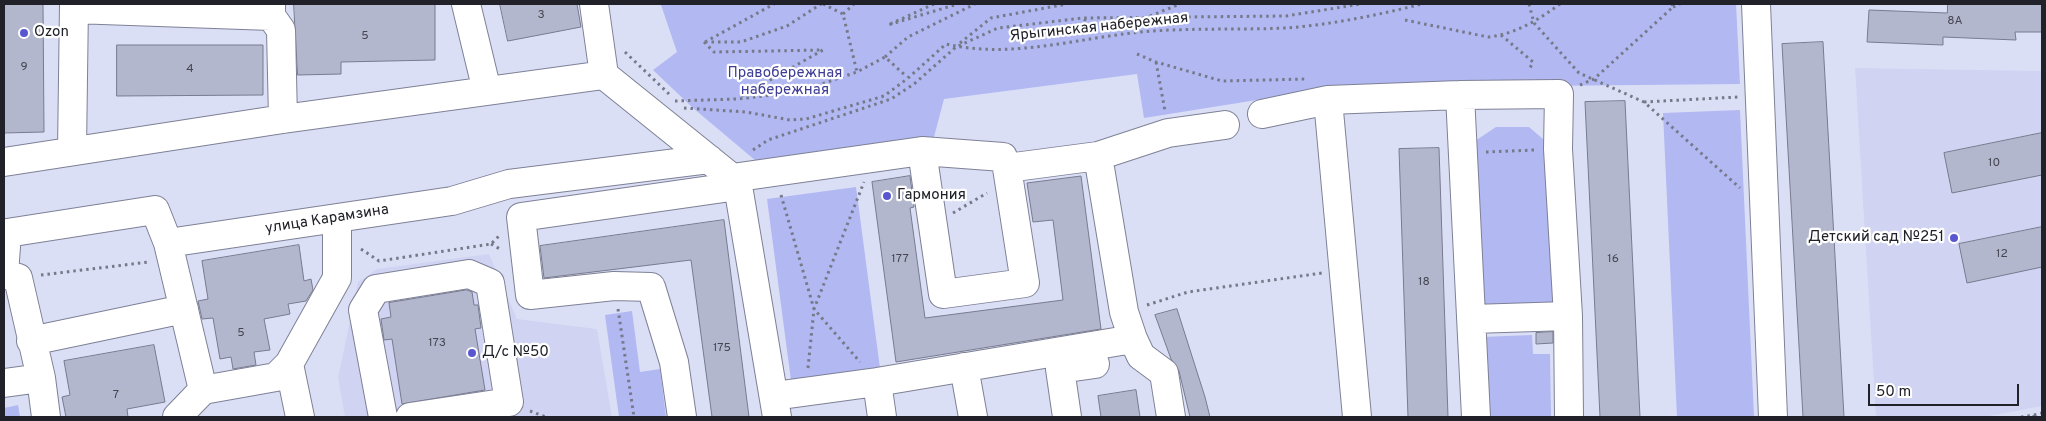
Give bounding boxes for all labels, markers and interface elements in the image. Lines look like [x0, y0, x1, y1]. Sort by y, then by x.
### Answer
house number: 3 [537, 9, 545, 23]
street label: Ярыгинская набережная [1009, 10, 1189, 46]
house number: 8А [1947, 15, 1963, 29]
place label: Ozon [34, 24, 69, 42]
marker: Ozon [18, 27, 30, 39]
house number: 5 [361, 30, 369, 44]
house number: 9 [20, 61, 28, 75]
house number: 4 [186, 63, 194, 77]
park label: Правобережная набережная [727, 65, 843, 100]
house number: 10 [1988, 157, 2000, 171]
place label: Гармония [897, 187, 966, 205]
marker: Гармония [881, 190, 893, 202]
street label: улица Карамзина [264, 201, 390, 239]
place label: Детский сад №251 [1808, 229, 1944, 247]
marker: Детский сад №251 [1948, 232, 1960, 244]
house number: 12 [1996, 248, 2008, 262]
house number: 177 [891, 253, 909, 267]
house number: 16 [1607, 253, 1619, 267]
house number: 18 [1418, 276, 1430, 290]
house number: 5 [237, 327, 245, 341]
house number: 173 [428, 337, 446, 351]
house number: 175 [713, 342, 731, 356]
place label: Д/с №50 [482, 344, 549, 362]
marker: Д/с №50 [466, 347, 478, 359]
scale bar [1871, 374, 2022, 406]
text: 50 m [1876, 383, 1911, 402]
house number: 7 [113, 389, 119, 403]

